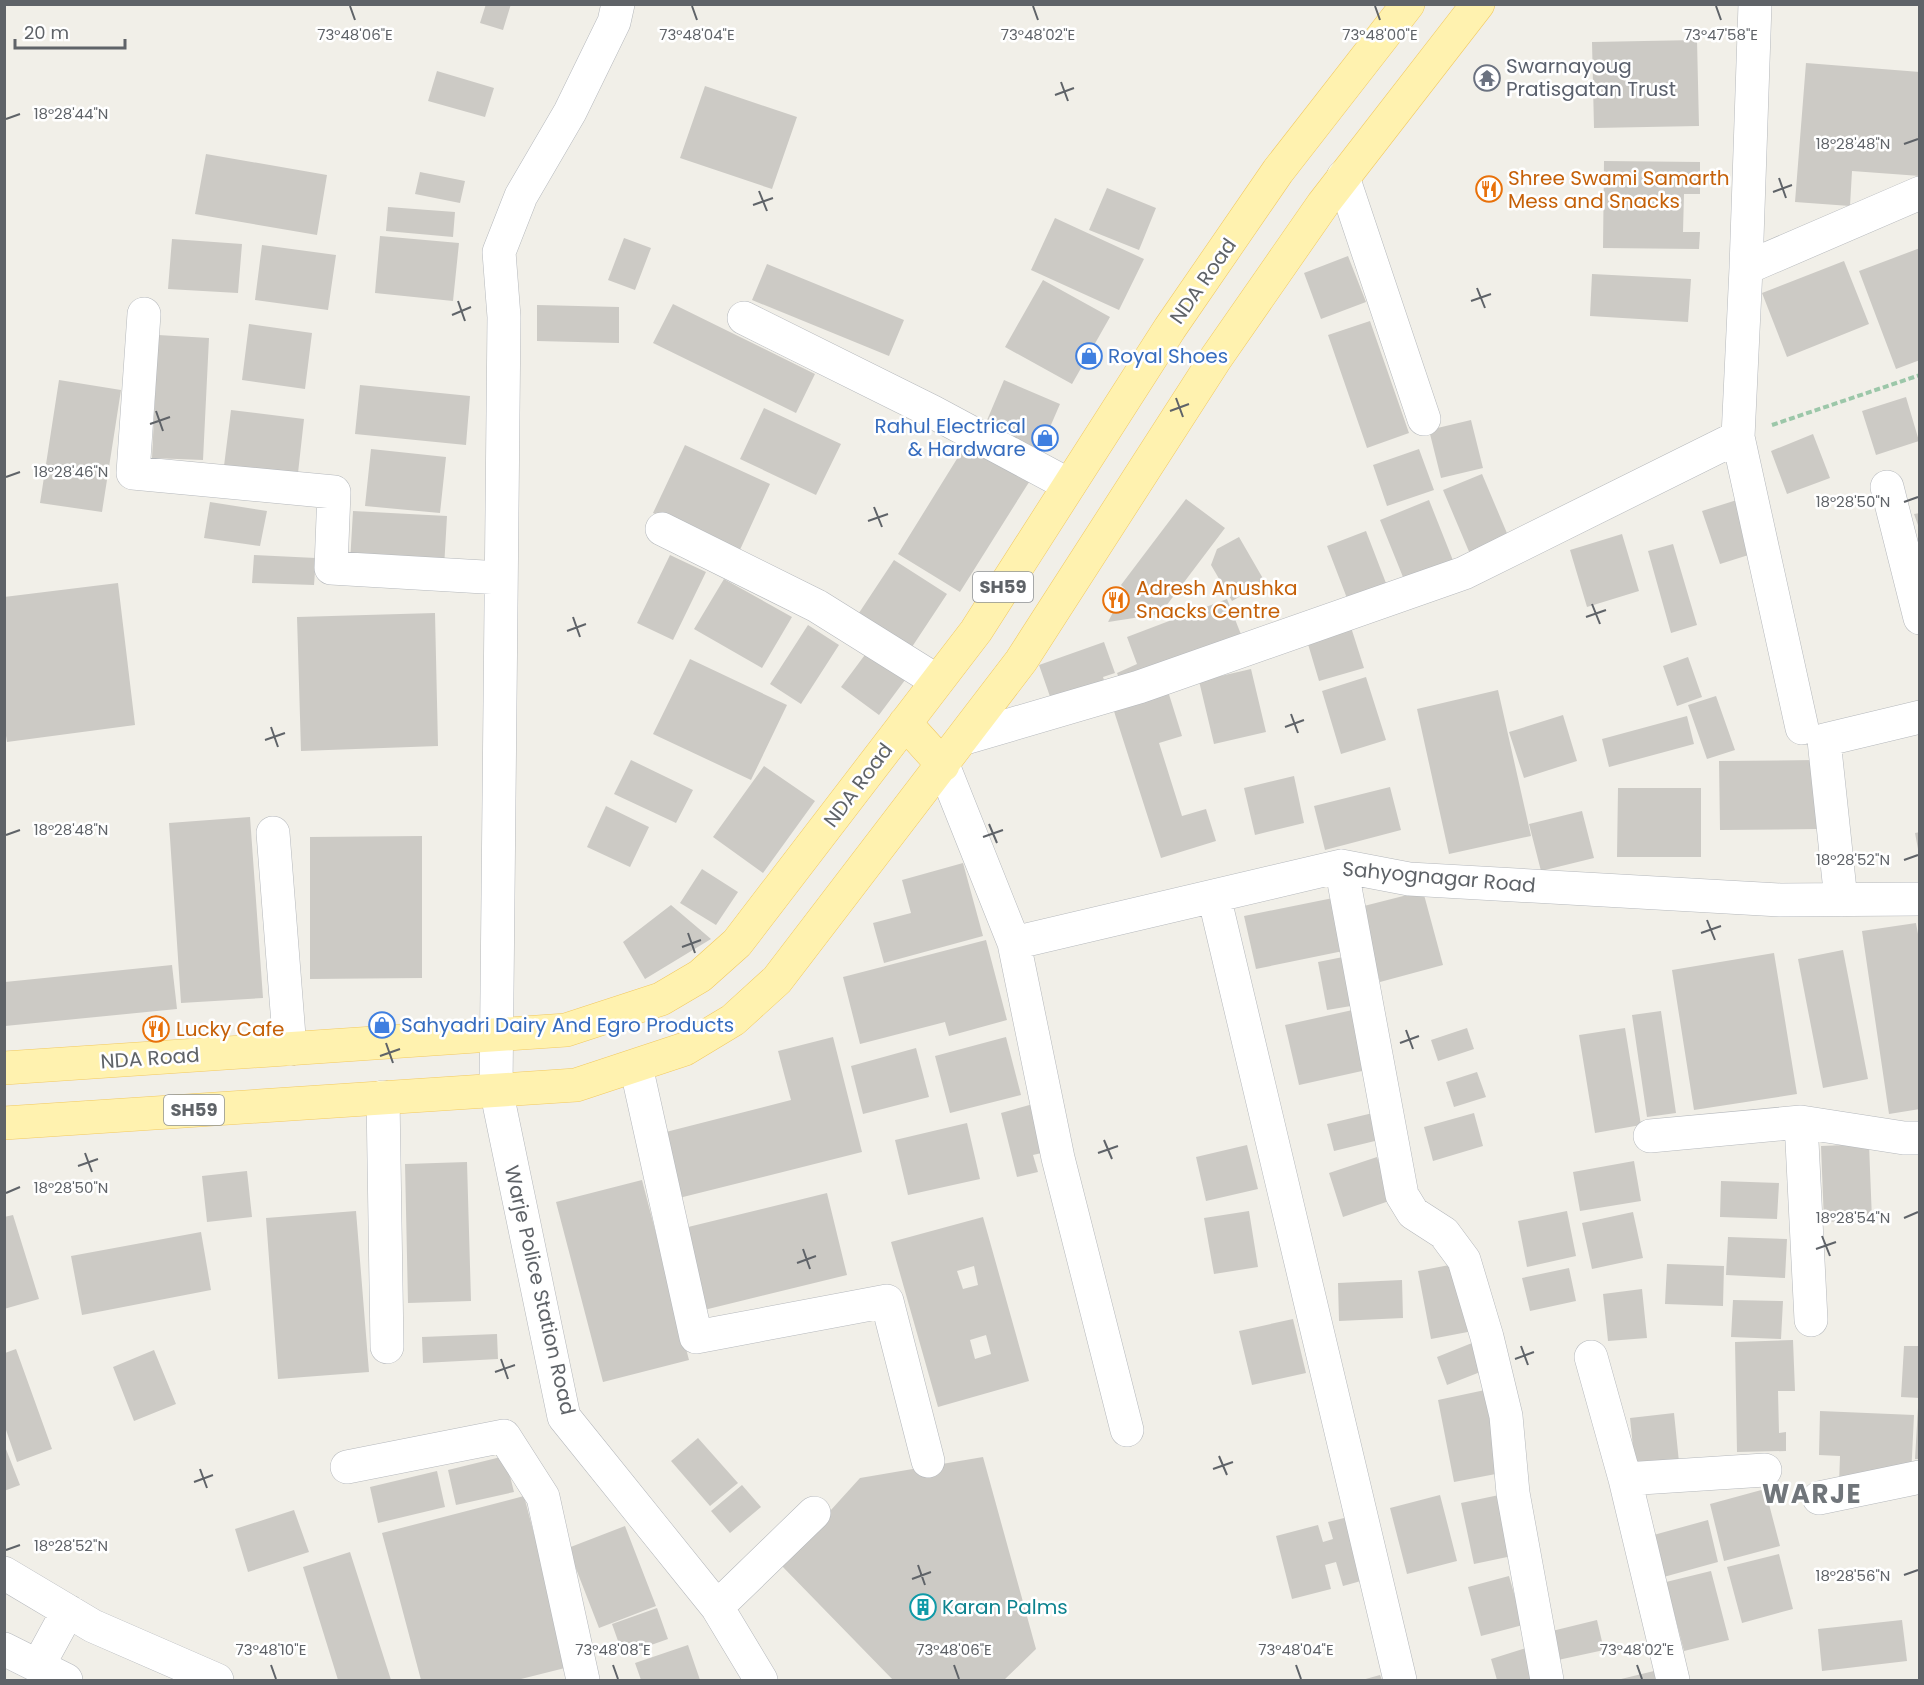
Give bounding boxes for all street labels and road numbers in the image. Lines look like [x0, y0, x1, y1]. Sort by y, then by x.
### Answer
street label: NDA Road [1163, 232, 1243, 330]
road number: SH59 [973, 572, 1033, 602]
street label: NDA Road [817, 737, 899, 833]
street label: Sahyognagar Road [1341, 855, 1537, 899]
street label: NDA Road [100, 1041, 200, 1075]
road number: SH59 [164, 1095, 224, 1125]
street label: Warje Police Station Road [498, 1163, 582, 1417]

